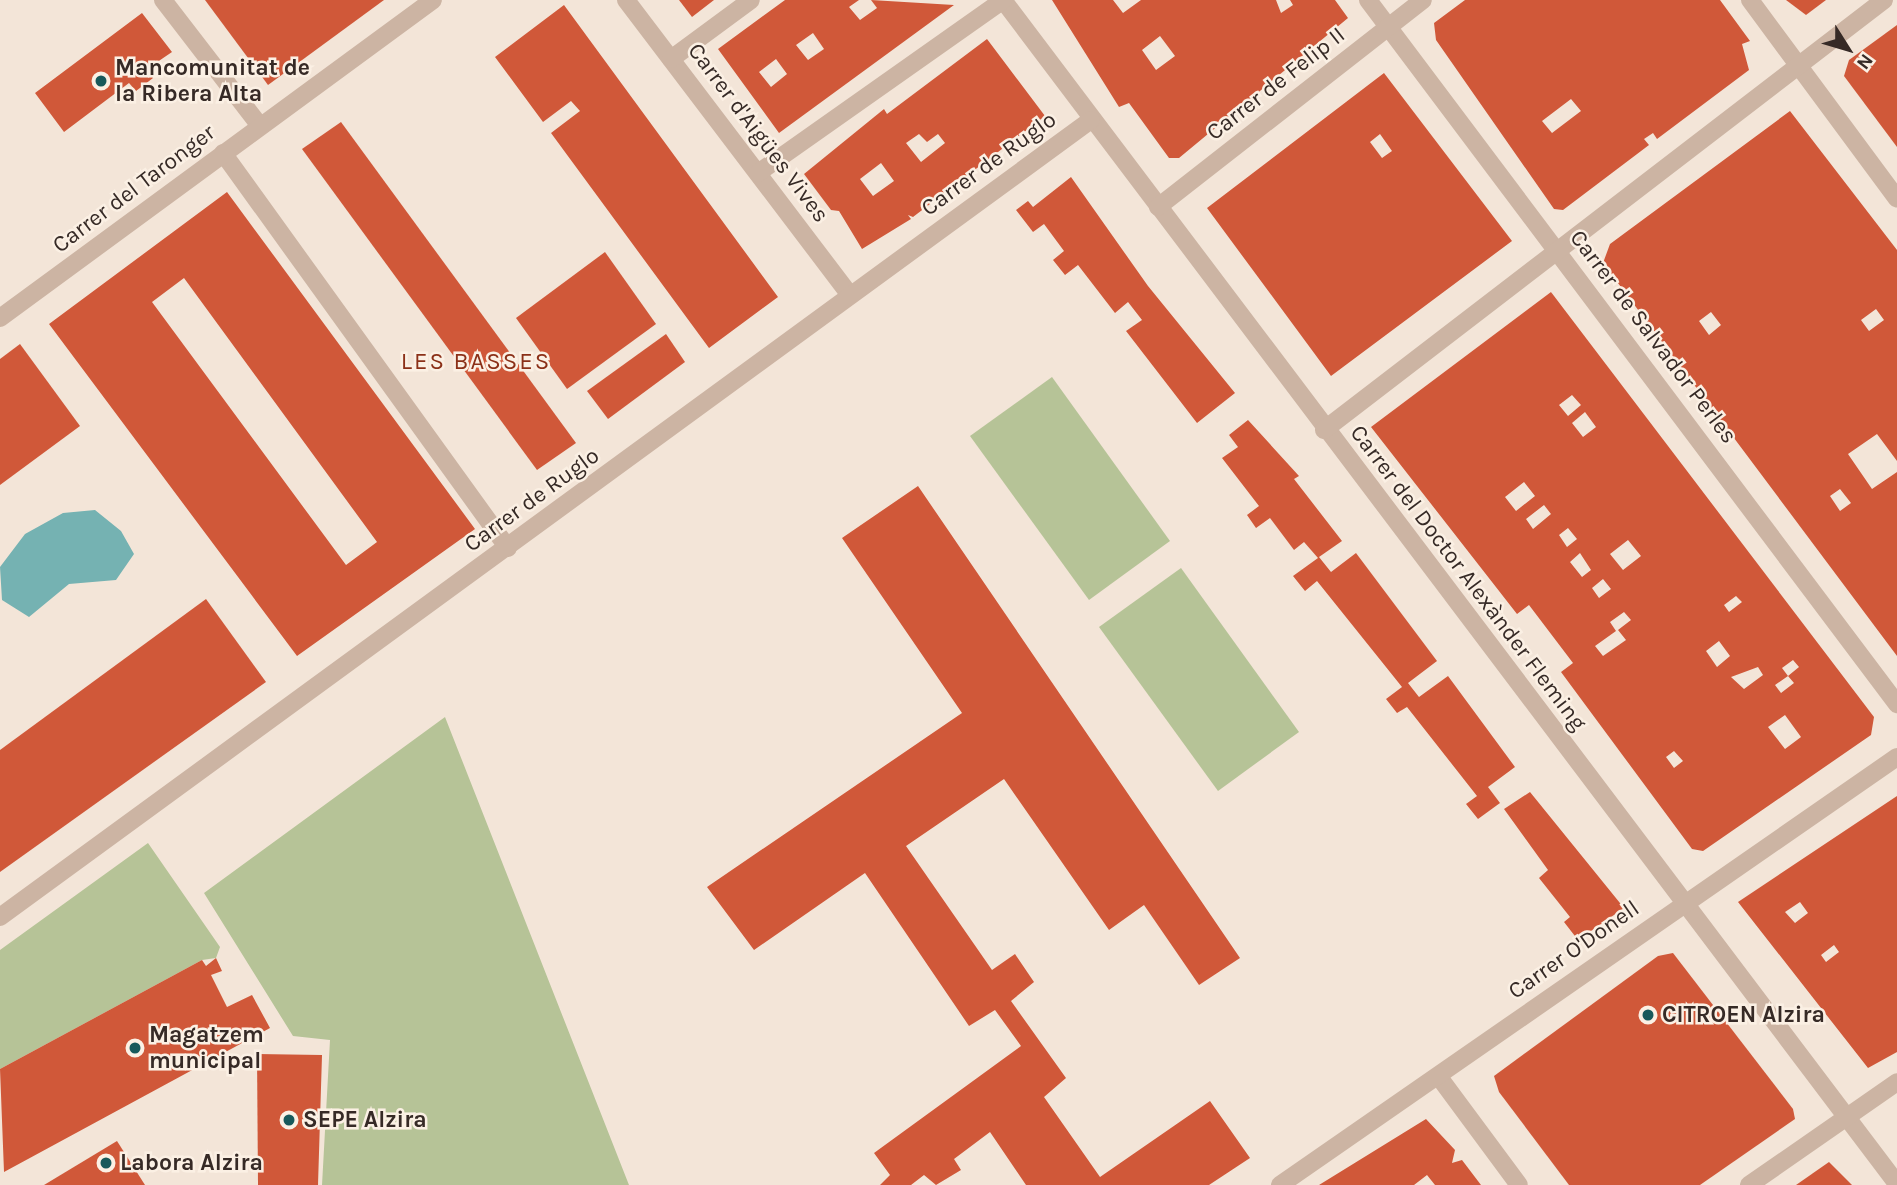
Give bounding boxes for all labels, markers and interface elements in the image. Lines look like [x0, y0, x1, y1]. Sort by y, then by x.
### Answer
north arrow [1813, 14, 1883, 84]
street label: Carrer de Felip II [1201, 21, 1351, 147]
street label: Carrer d'Aigües Vives [682, 38, 834, 228]
text: N [1852, 50, 1878, 74]
place label: Mancomunitat de la Ribera Alta [115, 54, 310, 108]
marker: Mancomunitat de la Ribera Alta [93, 73, 109, 89]
street label: Carrer de Ruglo [916, 106, 1062, 222]
street label: Carrer del Taronger [47, 119, 221, 259]
street label: Carrer de Salvador Perles [1564, 225, 1742, 449]
district label: LES BASSES [402, 348, 550, 376]
street label: Carrer del Doctor Alexànder Fleming [1344, 420, 1592, 736]
street label: Carrer de Ruglo [459, 442, 605, 558]
street label: Carrer O'Donell [1503, 895, 1645, 1005]
place label: CITROEN Alzira [1662, 1001, 1825, 1029]
marker: CITROEN Alzira [1640, 1007, 1656, 1023]
place label: Magatzem municipal [149, 1021, 264, 1075]
marker: Magatzem municipal [127, 1040, 143, 1056]
place label: SEPE Alzira [303, 1106, 427, 1134]
marker: SEPE Alzira [281, 1112, 297, 1128]
place label: Labora Alzira [120, 1149, 263, 1177]
marker: Labora Alzira [98, 1155, 114, 1171]

